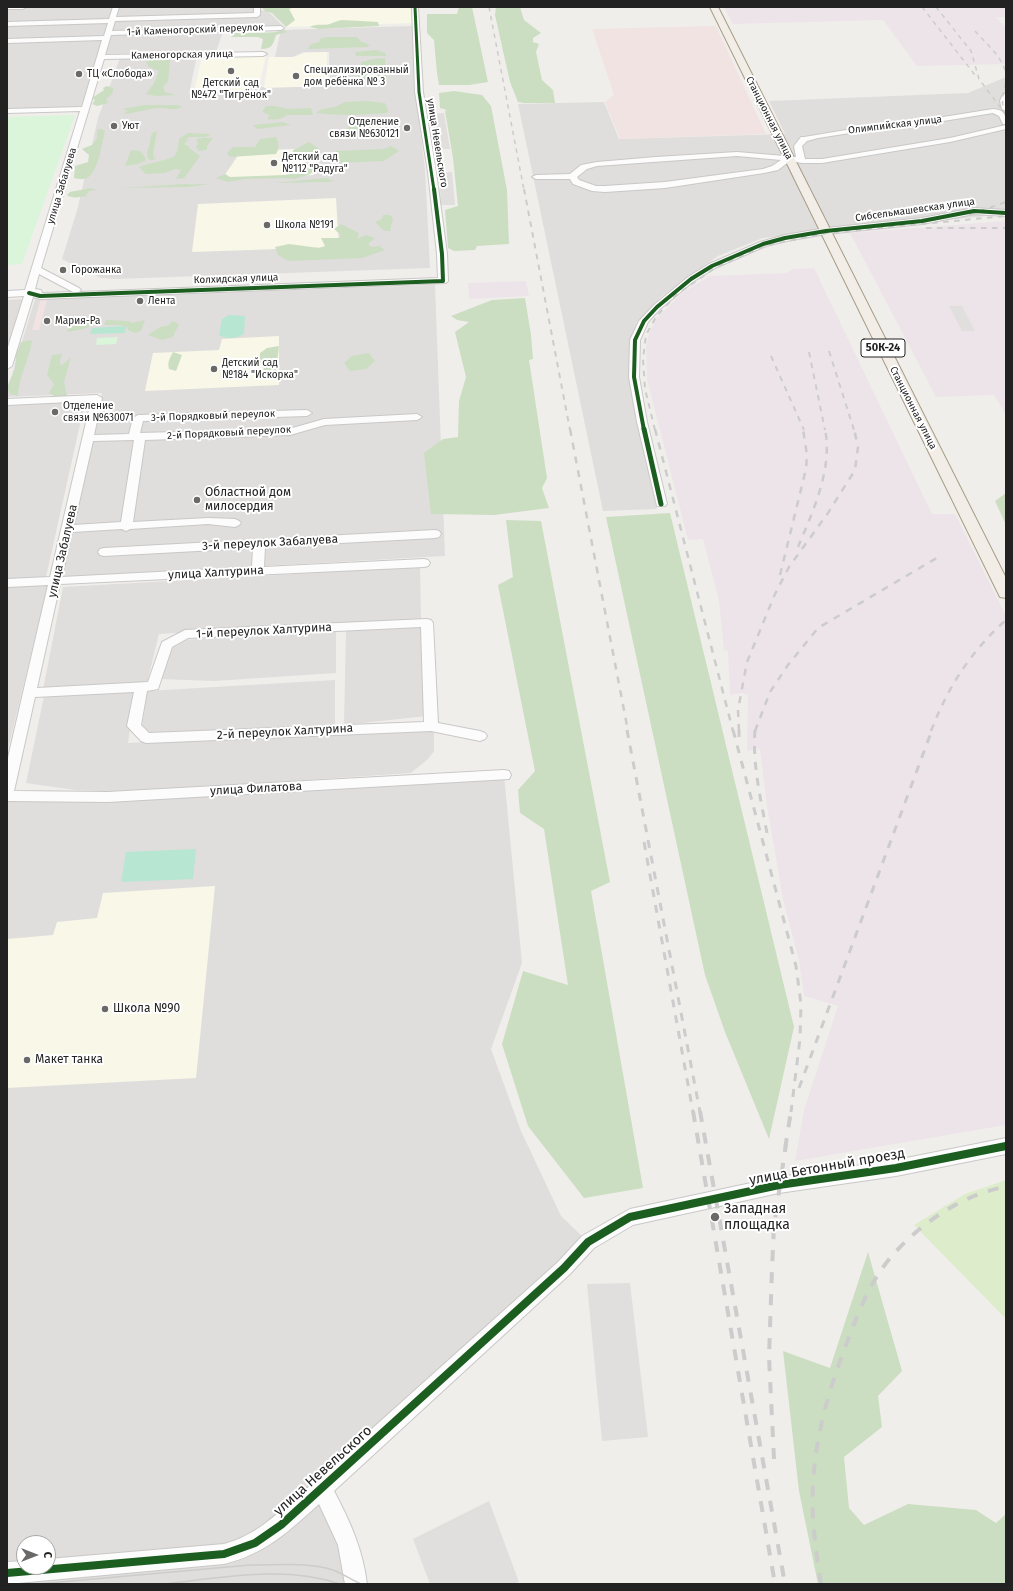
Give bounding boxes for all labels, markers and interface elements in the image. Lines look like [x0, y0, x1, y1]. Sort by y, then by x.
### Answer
street label: 1-й Каменогорский переулок [126, 22, 264, 38]
street label: Каменогорская улица [131, 48, 233, 62]
place label: Специализированный дом ребёнка № 3 [304, 64, 409, 88]
marker: Детский сад №472 "Тигрёнок" [226, 66, 236, 76]
place label: ТЦ «Слобода» [87, 68, 153, 80]
marker: ТЦ «Слобода» [74, 69, 84, 79]
marker: Специализированный дом ребёнка № 3 [291, 71, 301, 81]
street label: Станционная улица [743, 74, 795, 162]
place label: Детский сад №472 "Тигрёнок" [191, 77, 271, 100]
street label: улица Невельского [424, 98, 450, 188]
street label: Олимпийская улица [847, 113, 943, 137]
place label: Отделение связи №630121 [329, 116, 399, 140]
place label: Уют [122, 120, 139, 132]
marker: Уют [109, 121, 119, 131]
marker: Отделение связи №630121 [402, 123, 412, 133]
street label: улица Забалуева [45, 146, 79, 226]
place label: Детский сад №112 "Радуга" [282, 151, 348, 174]
marker: Детский сад №112 "Радуга" [269, 158, 279, 168]
street label: Сибсельмашевская улица [854, 196, 976, 224]
place label: Школа №191 [275, 219, 334, 231]
marker: Школа №191 [262, 220, 272, 230]
place label: Горожанка [71, 264, 121, 276]
marker: Горожанка [58, 265, 68, 275]
street label: Колхидская улица [193, 272, 279, 286]
place label: Лента [148, 295, 176, 307]
marker: Лента [135, 296, 145, 306]
place label: Мария-Ра [55, 315, 100, 327]
marker: Мария-Ра [42, 316, 52, 326]
road number: 50К-24 [861, 339, 905, 357]
place label: Детский сад №184 "Искорка" [222, 357, 298, 380]
marker: Детский сад №184 "Искорка" [209, 364, 219, 374]
street label: Станционная улица [887, 364, 939, 452]
place label: Отделение связи №630071 [63, 400, 134, 424]
marker: Отделение связи №630071 [50, 407, 60, 417]
street label: 3-й Порядковый переулок [151, 408, 275, 424]
street label: 2-й Порядковый переулок [167, 424, 291, 442]
place label: Областной дом милосердия [205, 486, 291, 514]
marker: Областной дом милосердия [192, 495, 202, 505]
street label: улица Забалуева [45, 503, 81, 599]
street label: 3-й переулок Забалуева [202, 532, 338, 554]
street label: улица Халтурина [168, 563, 264, 583]
street label: 1-й переулок Халтурина [196, 620, 332, 642]
street label: 2-й переулок Халтурина [216, 721, 354, 743]
street label: улица Филатова [210, 779, 302, 799]
place label: Школа №90 [113, 1002, 180, 1016]
marker: Школа №90 [100, 1004, 110, 1014]
place label: Макет танка [35, 1053, 103, 1067]
marker: Макет танка [22, 1055, 32, 1065]
street label: улица Бетонный проезд [748, 1145, 906, 1189]
place label: Западная площадка [724, 1201, 790, 1234]
marker: Западная площадка [709, 1211, 721, 1223]
street label: улица Невельского [270, 1422, 376, 1520]
north arrow [16, 1535, 56, 1575]
text: С [41, 1552, 54, 1558]

